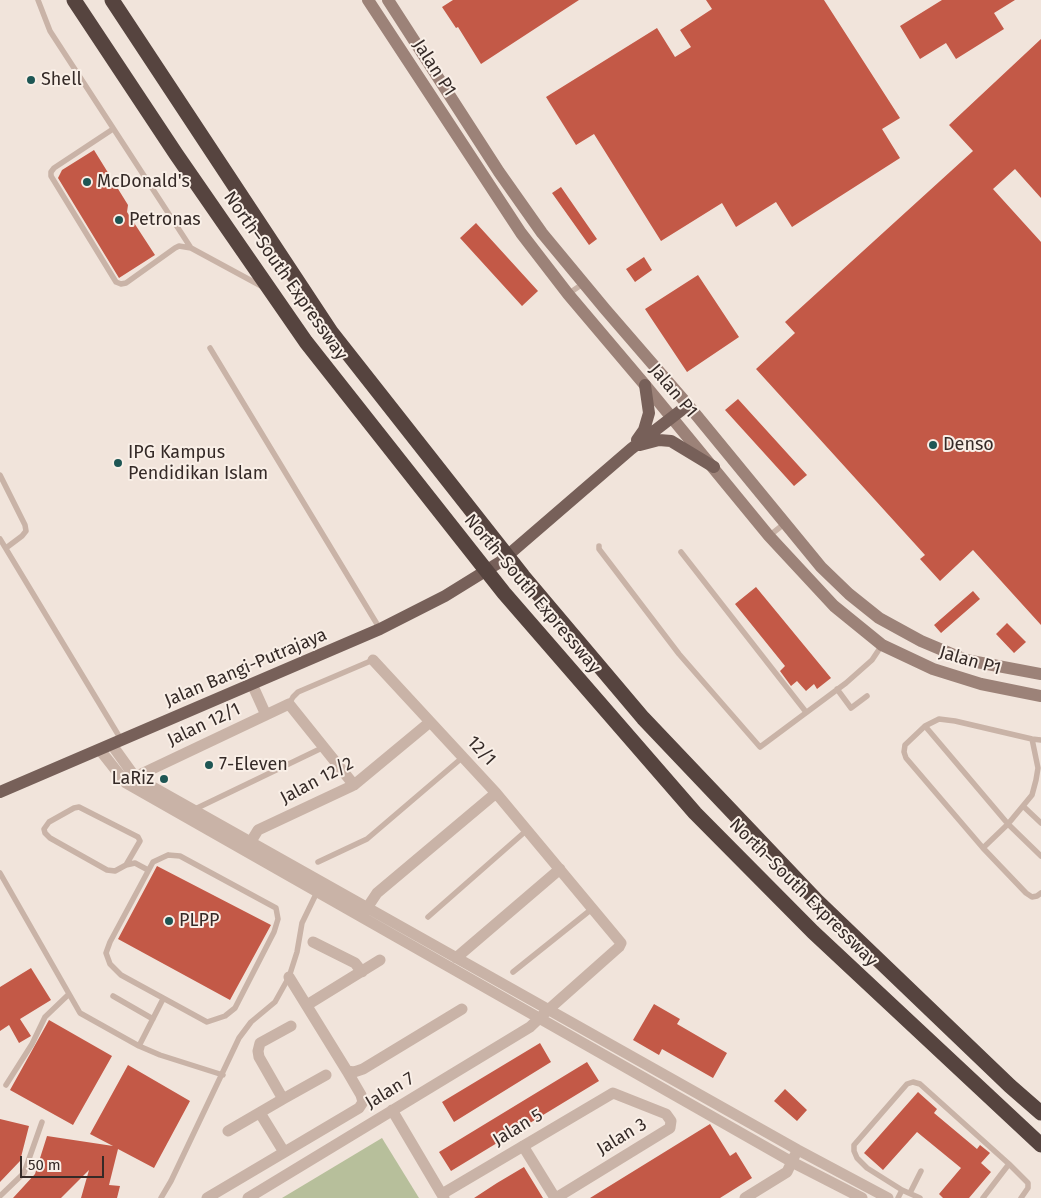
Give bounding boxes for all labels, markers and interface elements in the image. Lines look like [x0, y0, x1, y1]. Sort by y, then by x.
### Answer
street label: Jalan P1 [408, 36, 460, 100]
place label: Shell [41, 69, 82, 91]
marker: Shell [25, 74, 37, 86]
place label: McDonald's [97, 171, 190, 193]
marker: McDonald's [81, 176, 93, 188]
street label: North–South Expressway [219, 188, 351, 364]
place label: Petronas [129, 209, 201, 231]
marker: Petronas [113, 214, 125, 226]
street label: Jalan P1 [644, 360, 702, 422]
place label: Denso [943, 434, 994, 456]
marker: Denso [927, 439, 939, 451]
place label: IPG Kampus Pendidikan Islam [128, 442, 268, 484]
marker: IPG Kampus Pendidikan Islam [112, 457, 124, 469]
street label: North–South Expressway [459, 510, 605, 678]
street label: Jalan Bangi-Putrajaya [162, 624, 330, 712]
street label: Jalan P1 [937, 642, 1003, 680]
street label: Jalan 12/1 [164, 699, 244, 751]
street label: 12/1 [462, 732, 500, 770]
street label: Jalan 12/2 [277, 753, 357, 809]
place label: 7-Eleven [219, 754, 288, 776]
marker: 7-Eleven [203, 759, 215, 771]
place label: LaRiz [112, 768, 154, 790]
marker: LaRiz [158, 773, 170, 785]
street label: North–South Expressway [724, 814, 882, 972]
place label: PLPP [179, 910, 219, 932]
marker: PLPP [163, 915, 175, 927]
street label: Jalan 7 [362, 1068, 418, 1114]
street label: Jalan 5 [489, 1105, 547, 1151]
street label: Jalan 3 [593, 1114, 651, 1160]
scale bar [22, 1146, 106, 1178]
text: 50 m [28, 1156, 61, 1174]

